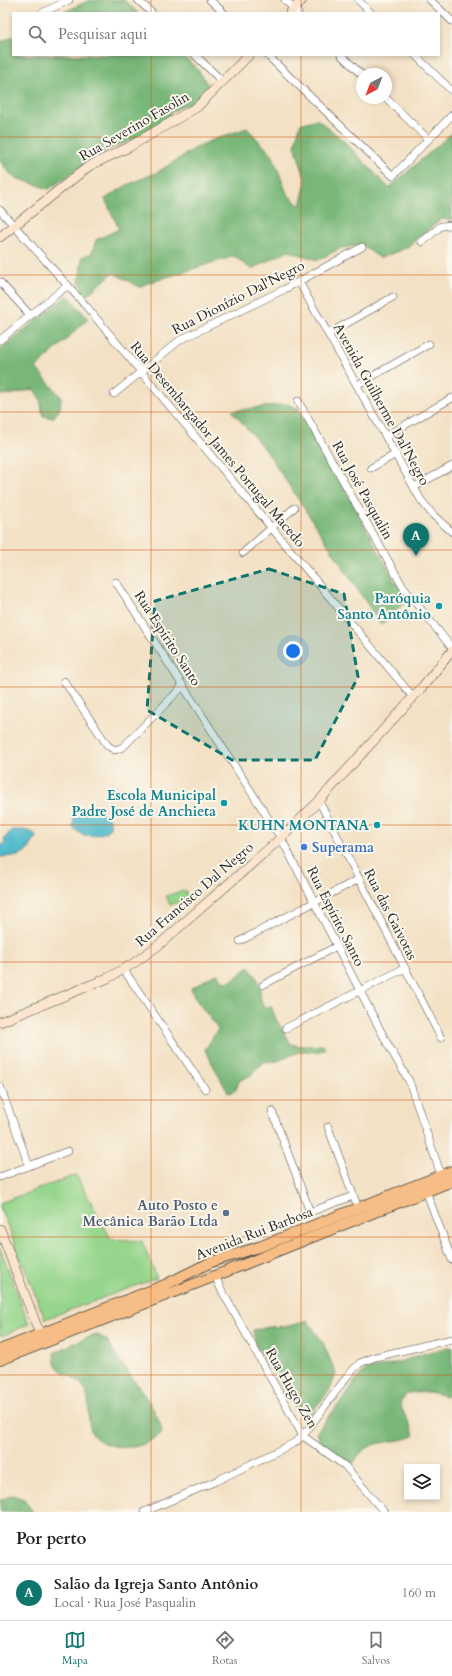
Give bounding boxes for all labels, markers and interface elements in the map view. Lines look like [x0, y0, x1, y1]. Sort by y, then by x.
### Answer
search box [12, 12, 440, 56]
icon: search [26, 23, 48, 45]
text: Pesquisar aqui [58, 24, 147, 44]
north arrow [356, 68, 392, 104]
street label: Rua Severino Fasolin [76, 87, 193, 166]
street label: Rua Dionízio Dal'Negro [169, 256, 308, 339]
street label: Avenida Guilherme Dal'Negro [329, 320, 434, 489]
street label: Rua Desembargador James Portugal Macedo [126, 337, 310, 551]
street label: Rua José Pasqualin [328, 438, 398, 543]
pin: A [403, 523, 429, 556]
street label: Rua Espírito Santo [130, 587, 206, 690]
place label: Paróquia Santo Antônio [337, 589, 431, 624]
marker: Paróquia Santo Antônio [434, 601, 444, 611]
your location [283, 641, 303, 661]
place label: Escola Municipal Padre José de Anchieta [72, 786, 216, 821]
marker: Escola Municipal Padre José de Anchieta [219, 798, 229, 808]
place label: KUHN MONTANA [238, 816, 369, 835]
marker: KUHN MONTANA [372, 820, 382, 830]
street label: Rua Francisco Dal Negro [131, 838, 258, 951]
place label: Superama [312, 838, 374, 857]
marker: Superama [299, 842, 309, 852]
street label: Rua Espírito Santo [302, 863, 369, 970]
street label: Rua das Gaivotas [359, 865, 422, 963]
place label: Auto Posto e Mecânica Barão Ltda [83, 1196, 218, 1231]
street label: Avenida Rui Barbosa [193, 1202, 316, 1265]
marker: Auto Posto e Mecânica Barão Ltda [221, 1208, 231, 1218]
street label: Rua Hugo Zen [261, 1345, 322, 1432]
map controls [404, 1464, 440, 1500]
button: layers [404, 1464, 440, 1500]
text: Por perto [16, 1527, 86, 1550]
text: Salão da Igreja Santo Antônio [54, 1574, 258, 1594]
text: A [24, 1584, 34, 1602]
text: 160 m [402, 1584, 436, 1602]
text: Local · Rua José Pasqualin [54, 1594, 196, 1612]
tab: Mapa [62, 1629, 88, 1668]
tab: Rotas [212, 1629, 237, 1668]
tab: Salvos [362, 1629, 390, 1668]

